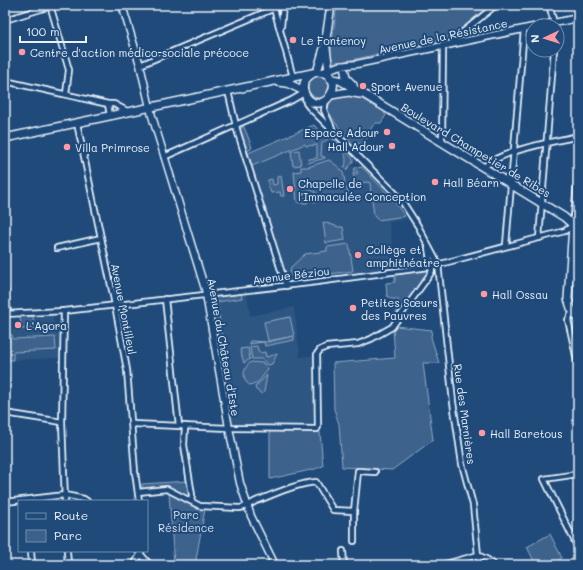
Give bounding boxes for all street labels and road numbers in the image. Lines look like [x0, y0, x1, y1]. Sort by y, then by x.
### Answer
street label: Avenue de la Résistance [377, 15, 509, 57]
street label: Boulevard Champetier de Ribes [398, 99, 554, 201]
street label: Avenue Montilleul [108, 262, 140, 356]
street label: Avenue Béziou [252, 263, 330, 287]
street label: Avenue du Château d'Este [204, 277, 244, 417]
street label: Rue des Marnières [451, 363, 479, 465]

